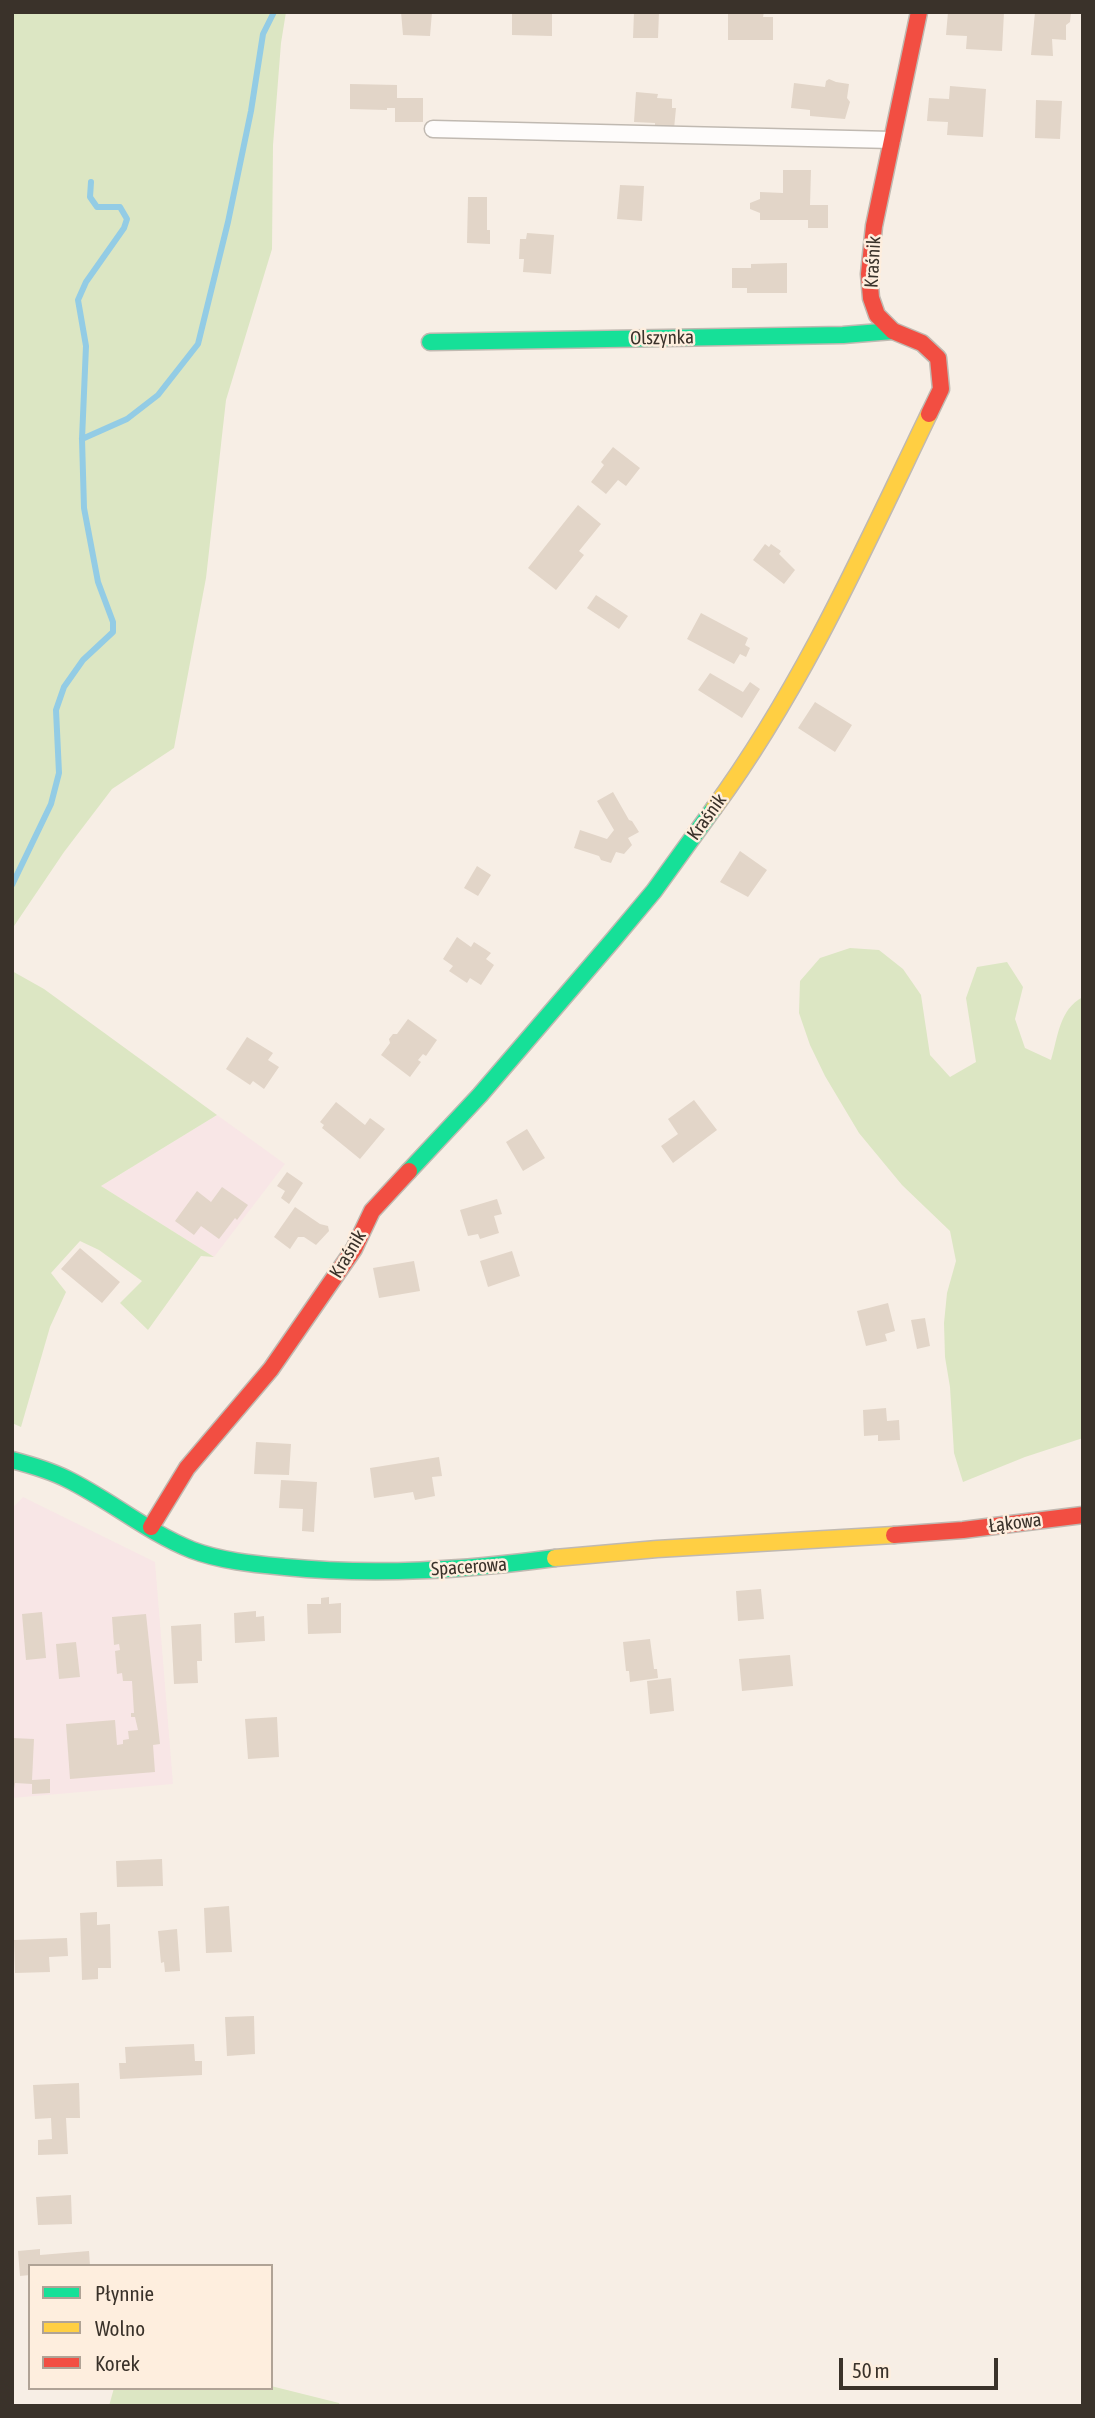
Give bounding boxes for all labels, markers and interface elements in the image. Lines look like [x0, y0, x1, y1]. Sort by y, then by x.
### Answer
street label: Kraśnik [860, 235, 886, 289]
street label: Olszynka [630, 326, 694, 350]
street label: Kraśnik [682, 789, 732, 845]
street label: Kraśnik [325, 1226, 371, 1282]
street label: Łąkowa [987, 1508, 1043, 1538]
street label: Spacerowa [430, 1553, 508, 1581]
legend [28, 2264, 273, 2390]
text: Płynnie [95, 2281, 154, 2305]
text: Wolno [95, 2316, 145, 2340]
scale bar [843, 2344, 1002, 2388]
text: Korek [95, 2351, 140, 2375]
text: 50 m [852, 2358, 890, 2382]

